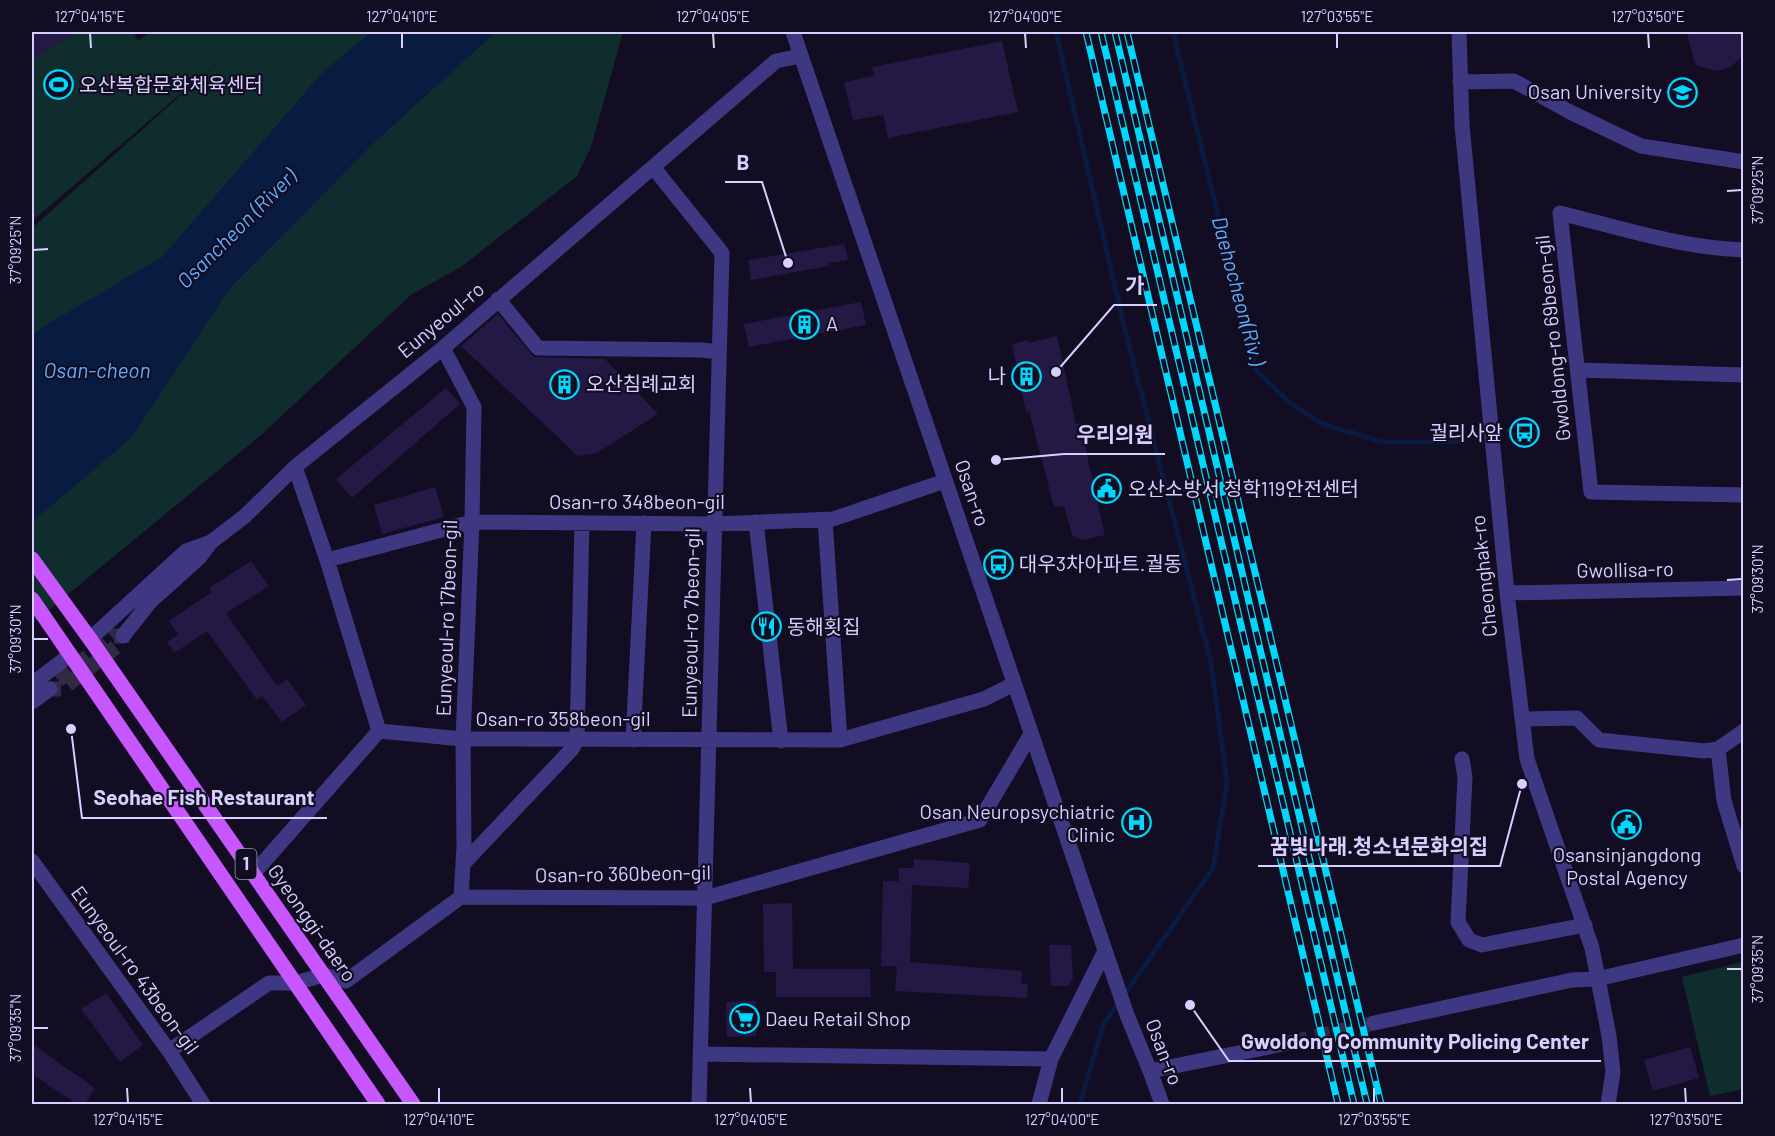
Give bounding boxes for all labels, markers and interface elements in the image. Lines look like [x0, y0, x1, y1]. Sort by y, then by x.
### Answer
text: 127°04'15"E [55, 7, 125, 25]
text: 127°04'10"E [366, 7, 438, 25]
text: 127°04'05"E [676, 7, 750, 25]
text: 127°04'00"E [988, 7, 1062, 25]
text: 127°03'55"E [1301, 7, 1373, 25]
text: 127°03'50"E [1611, 7, 1685, 25]
sports icon: 오산복합문화체육센터 [42, 69, 74, 101]
place label: 오산복합문화체육센터 [79, 72, 263, 96]
school or university icon: Osan University [1667, 76, 1699, 108]
place label: Osan University [1528, 79, 1662, 103]
callout: B [725, 143, 762, 182]
text: B [736, 149, 750, 174]
text: 37°09'25"N [1748, 156, 1766, 224]
water label: Osancheon (River) [171, 162, 301, 293]
water label: Daehocheon(Riv.) [1208, 213, 1272, 369]
text: 37°09'25"N [6, 216, 24, 284]
street label: Gwoldong-ro 69beon-gil [1529, 234, 1575, 442]
callout: 가 [1114, 266, 1157, 305]
text: 가 [1125, 272, 1145, 297]
street label: Eunyeoul-ro [392, 276, 488, 362]
building icon: A [789, 308, 821, 340]
place label: A [826, 311, 838, 335]
water label: Osan-cheon [44, 357, 150, 382]
building icon: 나 [1011, 360, 1043, 392]
place label: 나 [988, 363, 1006, 387]
building icon: 오산침례교회 [549, 368, 581, 400]
place label: 오산침례교회 [586, 371, 696, 395]
callout: 우리의원 [1064, 415, 1165, 454]
bus stop icon: 궐리사앞 [1508, 417, 1540, 449]
place label: 궐리사앞 [1429, 420, 1503, 444]
text: 우리의원 [1076, 421, 1154, 446]
street label: Osan-ro [950, 456, 996, 529]
public building icon: 오산소방서 청학119안전센터 [1091, 473, 1123, 505]
place label: 오산소방서 청학119안전센터 [1128, 476, 1359, 500]
street label: Osan-ro 348beon-gil [549, 489, 725, 513]
street label: Cheonghak-ro [1465, 514, 1501, 638]
street label: Eunyeoul-ro 17beon-gil [431, 519, 461, 717]
street label: Eunyeoul-ro 7beon-gil [676, 528, 704, 718]
text: 37°09'30"N [1748, 544, 1766, 614]
bus stop icon: 대우3차아파트.궐동 [982, 548, 1014, 580]
place label: 대우3차아파트.궐동 [1019, 551, 1182, 575]
street label: Gwollisa-ro [1576, 556, 1674, 582]
text: 37°09'30"N [6, 604, 24, 674]
restaurant icon: 동해횟집 [750, 611, 782, 643]
place label: 동해횟집 [787, 614, 861, 638]
street label: Osan-ro 358beon-gil [475, 706, 651, 730]
callout: Seohae Fish Restaurant [82, 779, 327, 818]
text: Seohae Fish Restaurant [94, 784, 314, 809]
place label: Osan Neuropsychiatric Clinic [920, 799, 1115, 846]
hospital icon: Osan Neuropsychiatric Clinic [1120, 807, 1152, 839]
public building icon: Osansinjangdong Postal Agency [1611, 808, 1643, 840]
callout: 꿈빛나래.청소년문화의집 [1258, 827, 1500, 866]
text: 꿈빛나래.청소년문화의집 [1270, 833, 1488, 858]
place label: Osansinjangdong Postal Agency [1553, 842, 1701, 889]
road number: 1 [236, 849, 256, 879]
street label: Gyeonggi-daero [263, 859, 362, 986]
street label: Osan-ro 360beon-gil [535, 859, 711, 887]
street label: Eunyeoul-ro 43beon-gil [67, 881, 205, 1058]
text: 37°09'35"N [1748, 935, 1766, 1003]
text: 37°09'35"N [6, 994, 24, 1062]
supermarket icon: Daeu Retail Shop [728, 1003, 760, 1035]
place label: Daeu Retail Shop [765, 1006, 911, 1030]
street label: Osan-ro [1141, 1015, 1188, 1088]
callout: Gwoldong Community Policing Center [1229, 1022, 1601, 1061]
text: Gwoldong Community Policing Center [1241, 1028, 1589, 1053]
text: 127°04'15"E [93, 1110, 163, 1128]
text: 127°04'10"E [403, 1110, 475, 1128]
text: 127°04'05"E [714, 1110, 788, 1128]
text: 127°04'00"E [1025, 1110, 1099, 1128]
text: 127°03'55"E [1338, 1110, 1410, 1128]
text: 127°03'50"E [1649, 1110, 1723, 1128]

